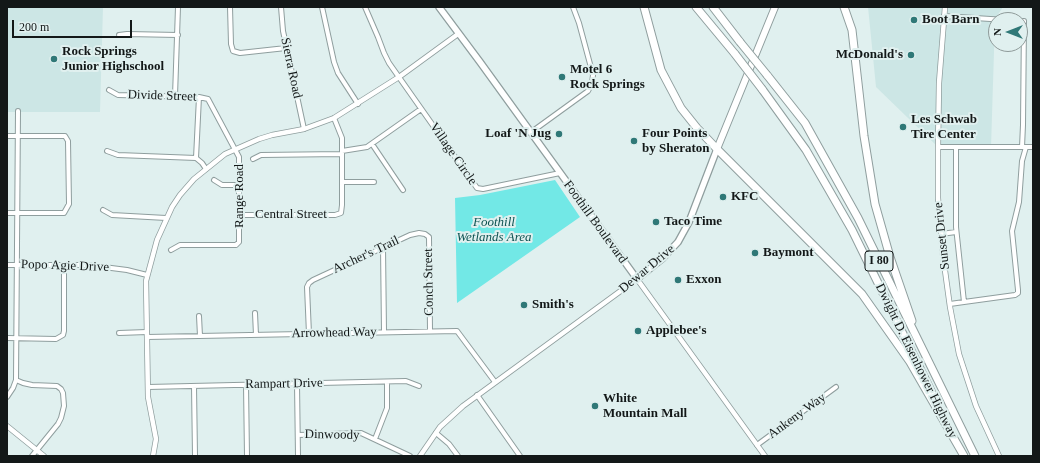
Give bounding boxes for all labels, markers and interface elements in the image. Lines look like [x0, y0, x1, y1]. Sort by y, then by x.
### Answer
scale bar [14, 12, 134, 38]
place label: Boot Barn [922, 12, 979, 28]
north arrow [988, 12, 1028, 52]
marker: Boot Barn [909, 15, 919, 25]
text: 200 m [19, 20, 49, 34]
text: N [991, 28, 1003, 36]
street label: Sierra Road [277, 36, 305, 100]
place label: Rock Springs Junior Highschool [62, 44, 164, 75]
place label: McDonald's [836, 47, 903, 63]
marker: McDonald's [906, 50, 916, 60]
marker: Rock Springs Junior Highschool [49, 54, 59, 64]
place label: Motel 6 Rock Springs [570, 62, 645, 93]
marker: Motel 6 Rock Springs [557, 72, 567, 82]
street label: Divide Street [127, 87, 197, 105]
place label: Les Schwab Tire Center [911, 112, 977, 143]
street label: Village Circle [426, 120, 480, 188]
marker: Les Schwab Tire Center [898, 122, 908, 132]
place label: Loaf 'N Jug [485, 126, 551, 142]
place label: Four Points by Sheraton [642, 126, 710, 157]
marker: Loaf 'N Jug [554, 129, 564, 139]
marker: Four Points by Sheraton [629, 136, 639, 146]
street label: Range Road [232, 164, 248, 228]
street label: Foothill Boulevard [560, 178, 630, 266]
place label: KFC [731, 189, 758, 205]
marker: KFC [718, 192, 728, 202]
street label: Sunset Drive [931, 202, 953, 270]
street label: Central Street [255, 207, 327, 223]
place label: Taco Time [664, 214, 722, 230]
park label: Foothill Wetlands Area [456, 215, 532, 246]
marker: Taco Time [651, 217, 661, 227]
street label: Archer's Trail [330, 233, 402, 277]
street label: Dewar Drive [616, 241, 678, 297]
place label: Baymont [763, 245, 814, 261]
street label: Conch Street [421, 248, 437, 316]
marker: Baymont [750, 248, 760, 258]
road number: I 80 [865, 251, 893, 271]
street label: Popo Agie Drive [21, 257, 109, 275]
place label: Exxon [686, 272, 721, 288]
marker: Exxon [673, 275, 683, 285]
street label: Dwight D. Eisenhower Highway [872, 281, 960, 441]
place label: Smith's [532, 297, 574, 313]
marker: Smith's [519, 300, 529, 310]
place label: Applebee's [646, 323, 707, 339]
street label: Arrowhead Way [291, 324, 377, 342]
marker: Applebee's [633, 326, 643, 336]
street label: Rampart Drive [245, 376, 323, 392]
street label: Ankeny Way [765, 390, 829, 442]
place label: White Mountain Mall [603, 391, 687, 422]
marker: White Mountain Mall [590, 401, 600, 411]
street label: Dinwoody [304, 427, 360, 443]

